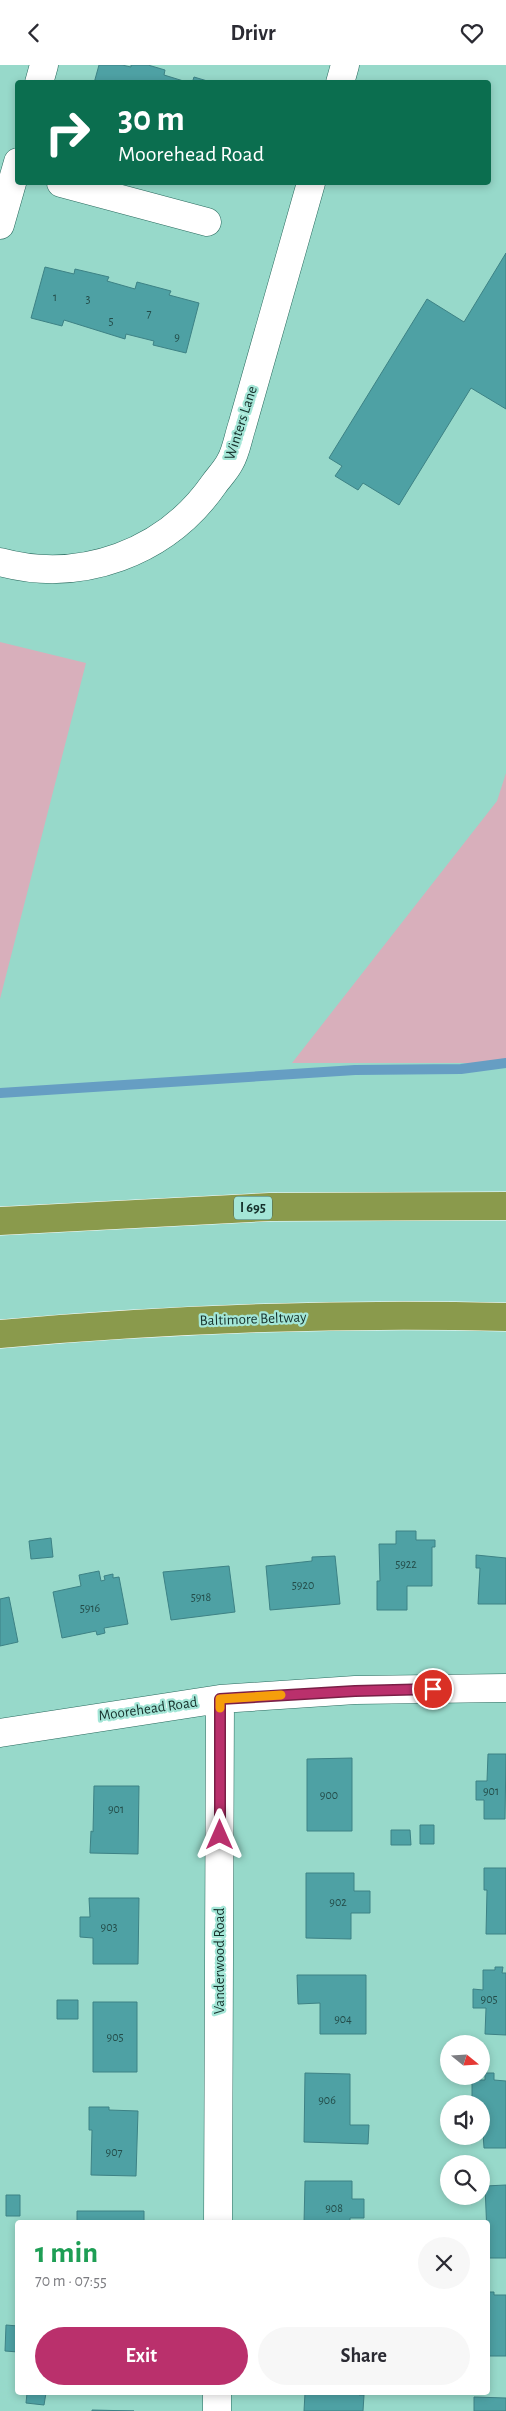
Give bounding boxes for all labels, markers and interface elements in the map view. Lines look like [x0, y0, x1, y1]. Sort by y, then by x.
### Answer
icon: back [20, 19, 48, 47]
icon: heart [458, 19, 486, 47]
text: Drivr [230, 22, 276, 44]
icon: right [35, 100, 100, 165]
text: 30 m [118, 102, 185, 137]
text: Moorehead Road [118, 143, 264, 165]
house number: 1 [53, 291, 57, 303]
house number: 3 [86, 293, 91, 305]
house number: 7 [146, 307, 152, 319]
house number: 5 [108, 315, 114, 327]
house number: 9 [174, 331, 180, 343]
street label: Winters Lane [222, 384, 260, 462]
road number: I 695 [234, 1197, 272, 1219]
street label: Baltimore Beltway [199, 1310, 307, 1328]
house number: 5922 [395, 1558, 417, 1570]
house number: 5920 [292, 1579, 314, 1591]
house number: 5918 [191, 1591, 212, 1603]
house number: 5916 [80, 1602, 101, 1614]
pin [412, 1668, 454, 1710]
icon: arrive [419, 1675, 447, 1703]
street label: Moorehead Road [98, 1695, 199, 1723]
house number: 901 [483, 1785, 499, 1797]
house number: 900 [320, 1789, 338, 1801]
house number: 901 [108, 1803, 124, 1815]
position arrow [193, 1808, 245, 1860]
house number: 902 [329, 1896, 347, 1908]
street label: Vanderwood Road [212, 1907, 227, 2014]
house number: 903 [101, 1921, 118, 1933]
house number: 905 [481, 1993, 498, 2005]
house number: 904 [334, 2013, 352, 2025]
house number: 905 [107, 2031, 124, 2043]
north arrow [440, 2035, 490, 2085]
map controls [440, 2035, 490, 2205]
house number: 906 [318, 2094, 336, 2106]
button: sound [440, 2095, 490, 2145]
house number: 907 [106, 2146, 122, 2158]
button: search [440, 2155, 490, 2205]
house number: 908 [325, 2202, 343, 2214]
button: close [418, 2237, 470, 2289]
text: 1 min [35, 2238, 98, 2268]
text: 70 m · 07:55 [35, 2273, 107, 2289]
button: Exit [35, 2327, 248, 2385]
button: Share [258, 2327, 470, 2385]

